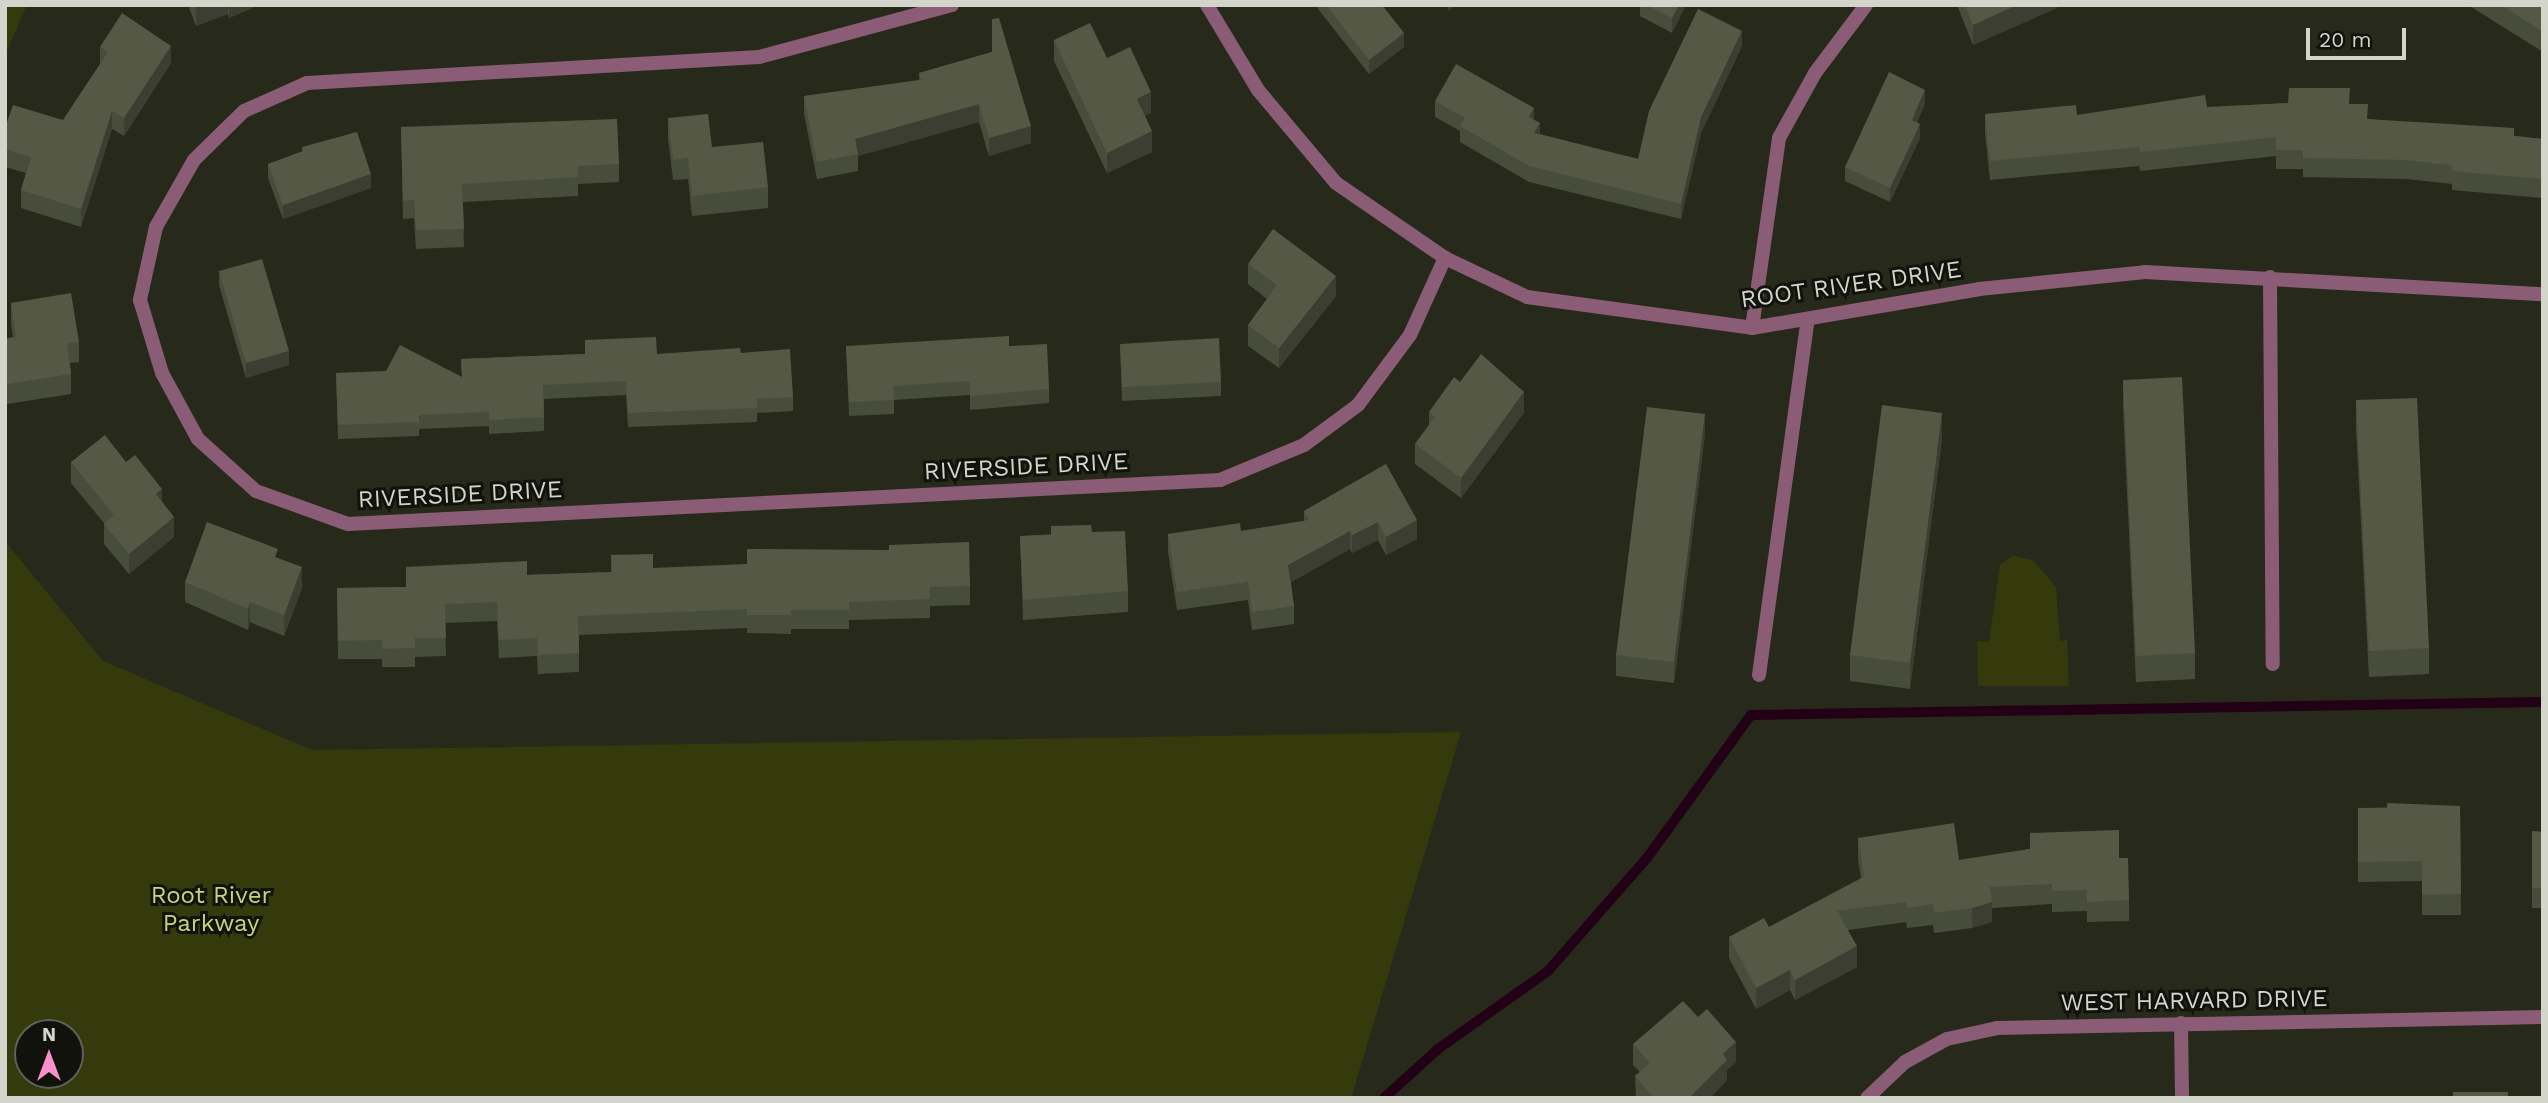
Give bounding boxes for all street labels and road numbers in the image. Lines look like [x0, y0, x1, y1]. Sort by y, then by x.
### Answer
street label: ROOT RIVER DRIVE [1738, 255, 1964, 315]
street label: RIVERSIDE DRIVE [923, 447, 1129, 487]
street label: RIVERSIDE DRIVE [357, 475, 563, 515]
street label: WEST HARVARD DRIVE [2060, 984, 2328, 1018]

